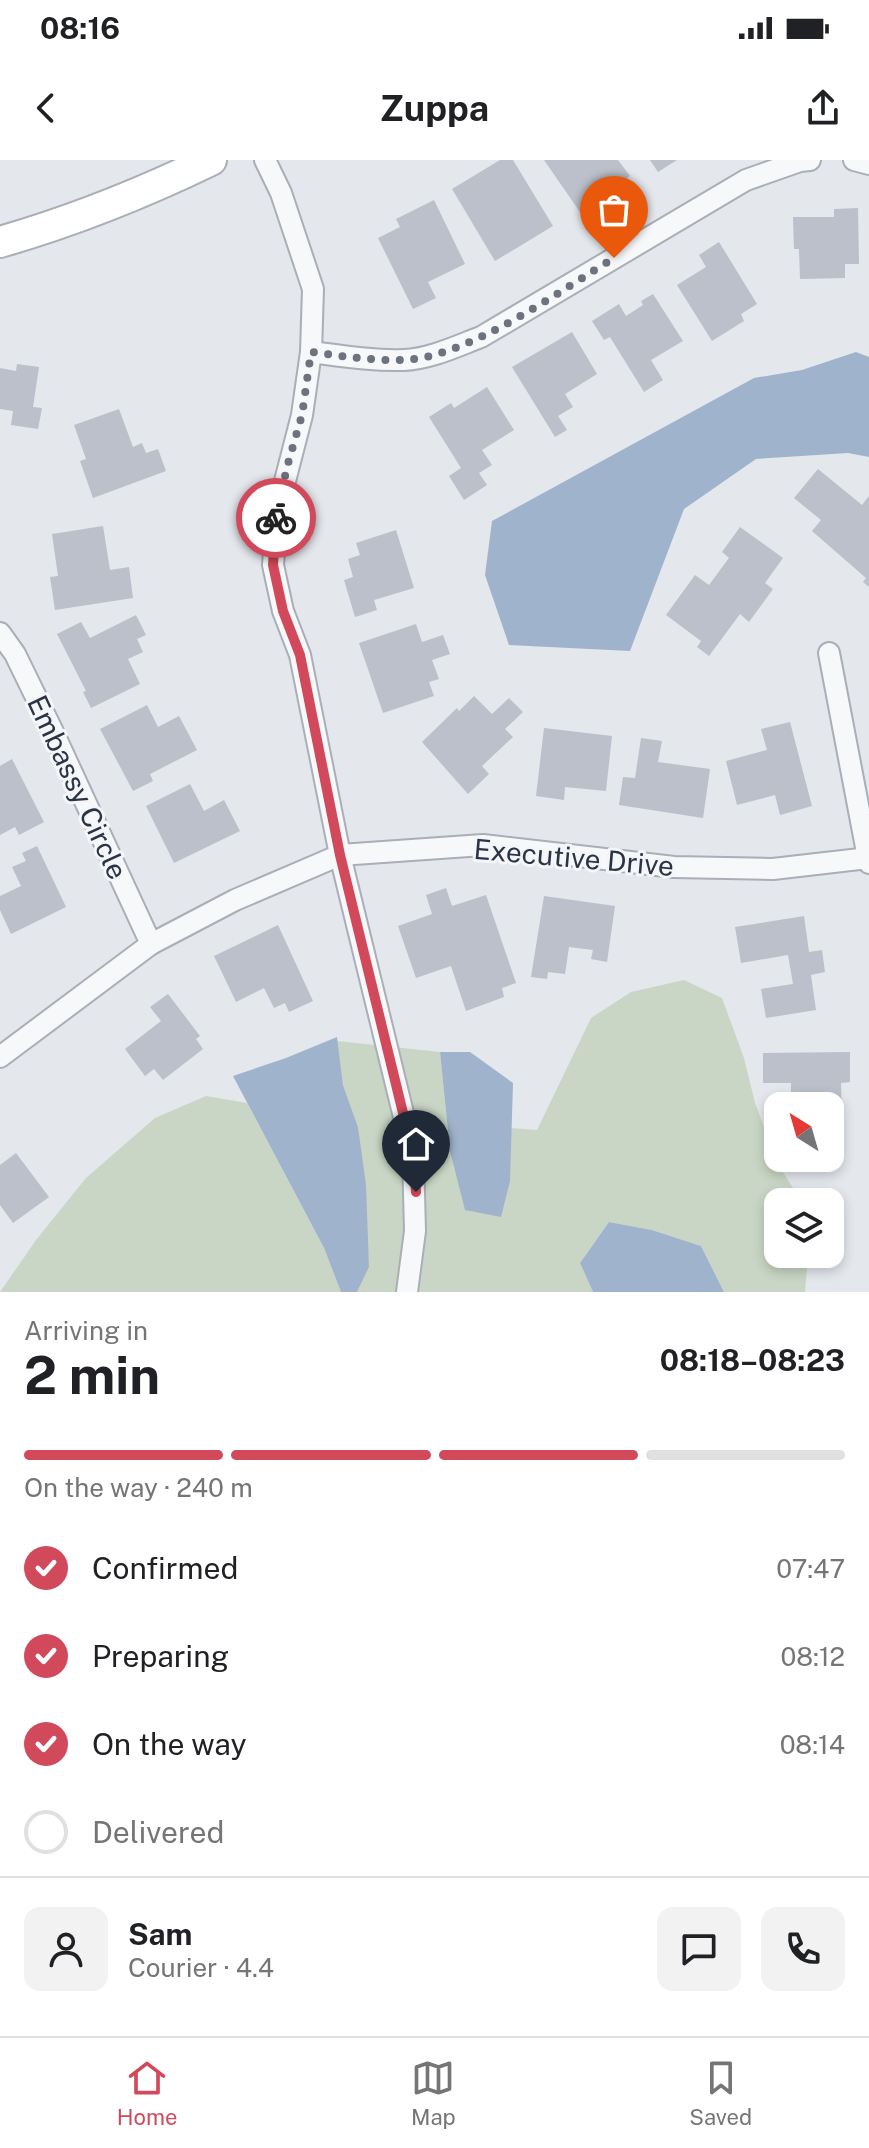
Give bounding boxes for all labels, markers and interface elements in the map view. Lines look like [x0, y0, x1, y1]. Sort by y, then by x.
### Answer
text: 08:16 [40, 10, 120, 46]
icon: back [24, 86, 68, 130]
icon: share [801, 86, 845, 130]
text: Zuppa [380, 87, 489, 129]
pin [580, 176, 648, 258]
icon: bag [592, 188, 636, 232]
courier [236, 478, 316, 558]
icon: bike [254, 496, 298, 540]
street label: Embassy Circle [21, 690, 135, 884]
street label: Executive Drive [473, 832, 675, 882]
north arrow [764, 1092, 844, 1172]
map controls [764, 1092, 844, 1268]
pin [382, 1110, 450, 1192]
icon: home [394, 1122, 438, 1166]
button: layers [764, 1188, 844, 1268]
text: Arriving in [24, 1315, 148, 1346]
text: 08:18–08:23 [660, 1342, 845, 1378]
text: 2 min [24, 1345, 160, 1406]
text: On the way · 240 m [24, 1472, 253, 1503]
icon: check [24, 1546, 68, 1590]
text: Confirmed [92, 1550, 238, 1586]
text: 07:47 [776, 1553, 845, 1584]
icon: check [24, 1634, 68, 1678]
text: Preparing [92, 1638, 229, 1674]
text: 08:12 [780, 1641, 845, 1672]
icon: check [24, 1722, 68, 1766]
text: On the way [92, 1726, 246, 1762]
text: 08:14 [780, 1729, 845, 1760]
text: Delivered [92, 1814, 224, 1850]
button: person [24, 1907, 108, 1991]
button: chat [657, 1907, 741, 1991]
button: phone [761, 1907, 845, 1991]
text: Sam [128, 1916, 192, 1952]
text: Courier · 4.4 [128, 1952, 274, 1983]
tab: Home [117, 2056, 177, 2130]
tab: Map [411, 2056, 456, 2130]
tab: Saved [689, 2056, 752, 2130]

